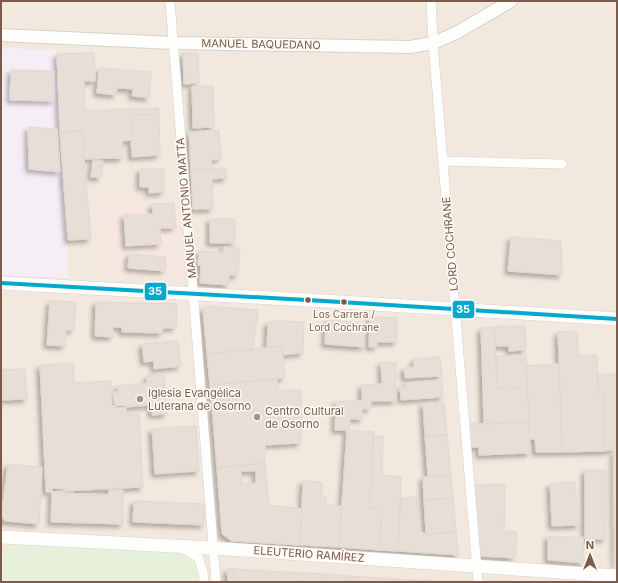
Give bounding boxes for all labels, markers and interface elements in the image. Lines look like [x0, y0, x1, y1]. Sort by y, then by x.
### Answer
street label: MANUEL BAQUEDANO [201, 36, 321, 52]
street label: MANUEL ANTONIO MATTA [173, 137, 199, 279]
street label: LORD COCHRANE [439, 196, 461, 292]
line badge: 35 [144, 282, 167, 301]
text: 35 [148, 284, 162, 298]
unlabelled marker [303, 295, 313, 305]
marker: Los Carrera / Lord Cochrane [339, 297, 349, 307]
line badge: 35 [452, 300, 475, 319]
text: 35 [456, 302, 470, 316]
place label: Los Carrera / Lord Cochrane [309, 308, 379, 333]
place label: Iglesia Evangélica Luterana de Osorno [148, 386, 252, 413]
marker: Iglesia Evangélica Luterana de Osorno [135, 394, 145, 404]
place label: Centro Cultural de Osorno [265, 404, 344, 431]
marker: Centro Cultural de Osorno [252, 412, 262, 422]
north arrow [570, 535, 610, 575]
text: N [586, 538, 594, 552]
street label: ELEUTERIO RAMÍREZ [253, 543, 365, 565]

